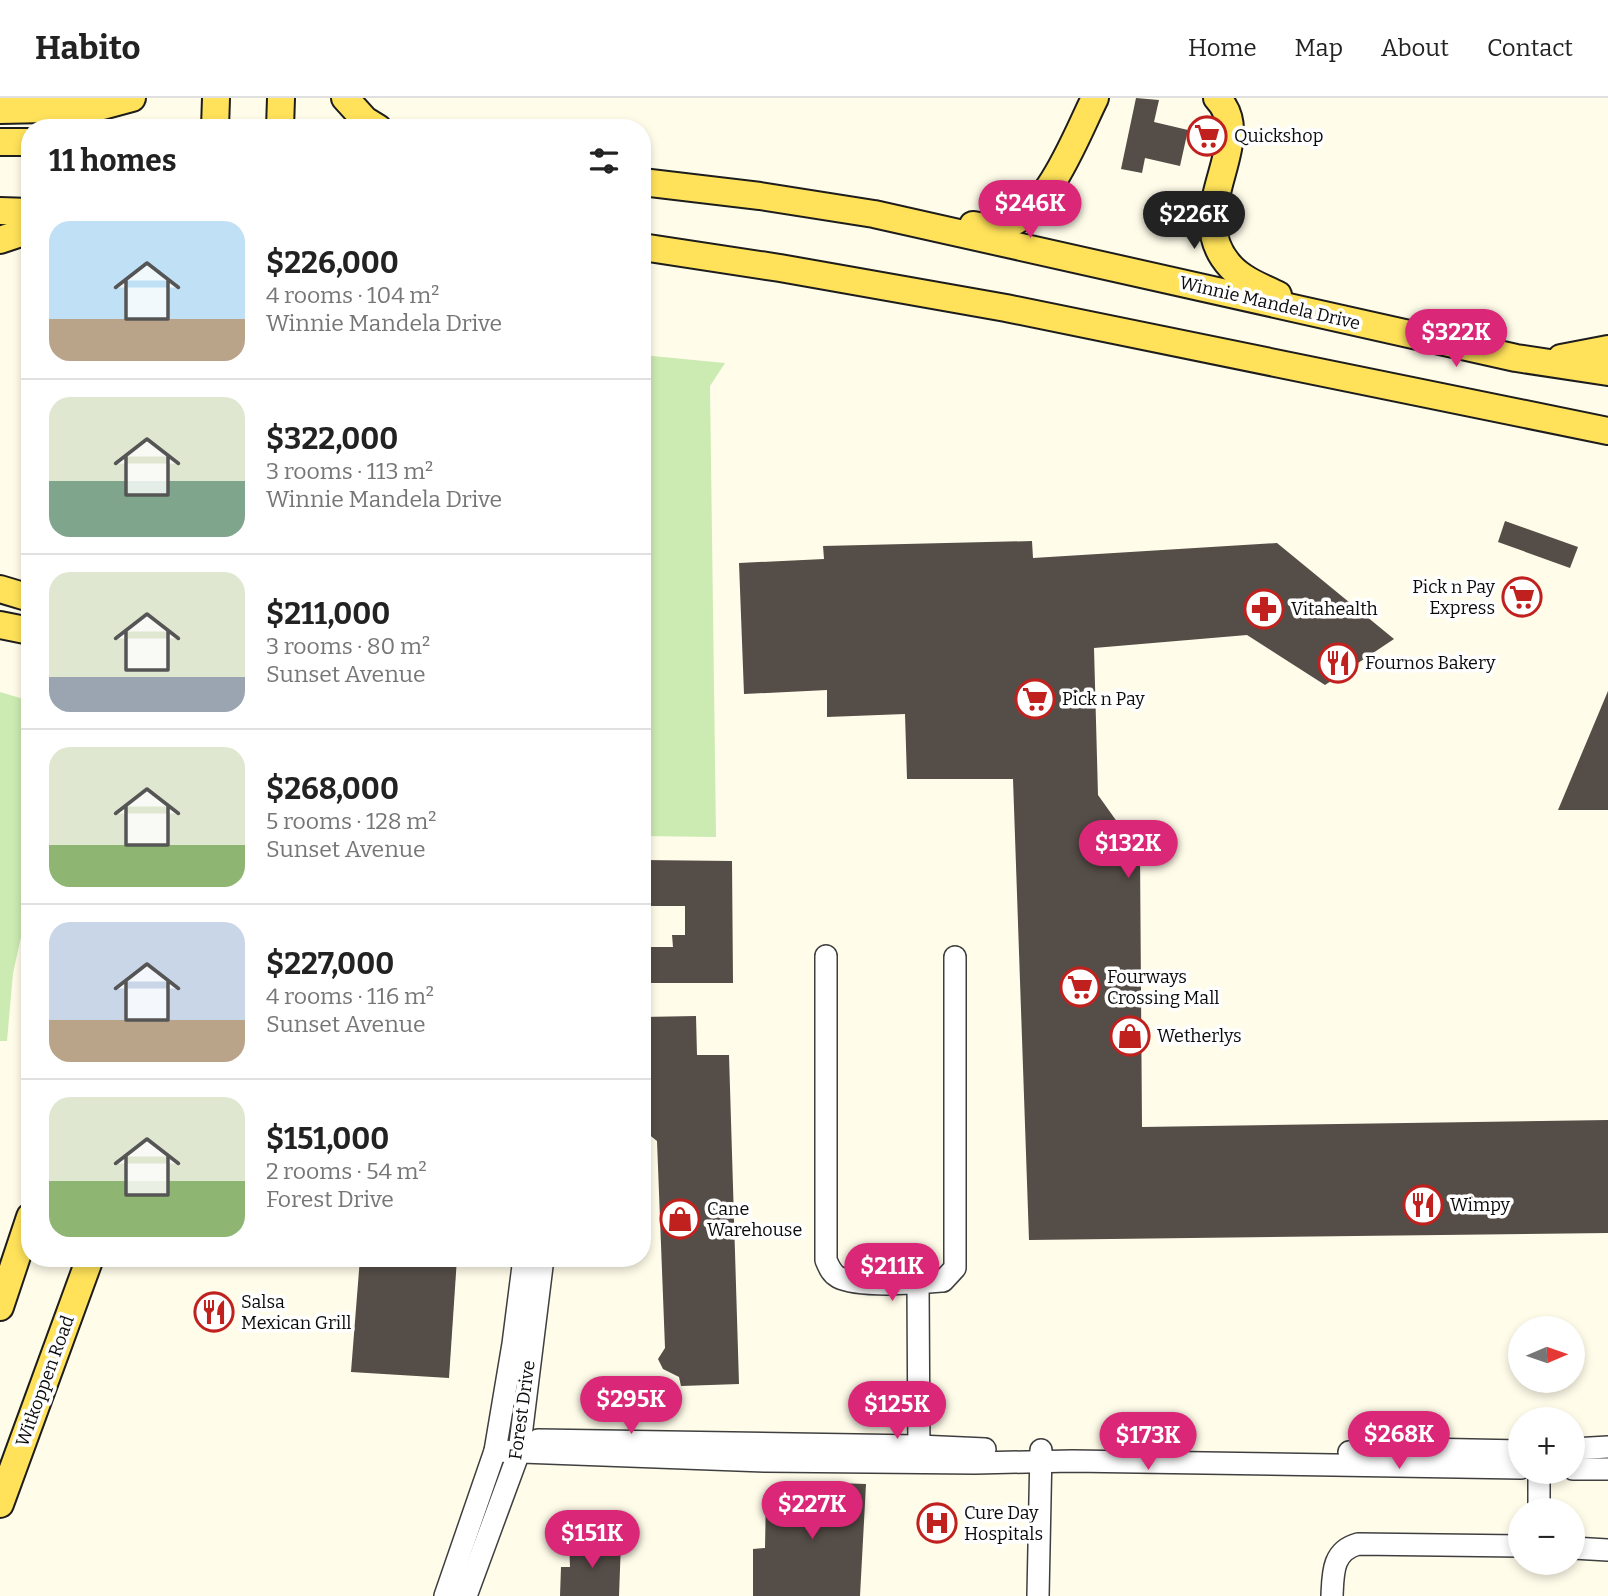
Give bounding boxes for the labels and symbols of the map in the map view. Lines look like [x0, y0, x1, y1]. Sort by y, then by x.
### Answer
supermarket icon: Quickshop [1186, 115, 1228, 157]
place label: Quickshop [1234, 125, 1323, 147]
pin: $246K [981, 180, 1079, 240]
pin: $226K [1145, 192, 1243, 251]
street label: Winnie Mandela Drive [1177, 271, 1363, 335]
pin: $322K [1407, 310, 1505, 369]
place label: Pick n Pay Express [1412, 576, 1495, 619]
supermarket icon: Pick n Pay Express [1501, 576, 1543, 618]
pharmacy icon: Vitahealth [1243, 588, 1285, 630]
place label: Vitahealth [1291, 598, 1378, 620]
restaurant icon: Fournos Bakery [1317, 642, 1359, 684]
place label: Fournos Bakery [1365, 652, 1496, 674]
supermarket icon: Pick n Pay [1014, 678, 1056, 720]
place label: Pick n Pay [1062, 688, 1145, 710]
pin: $132K [1079, 820, 1177, 880]
supermarket icon: Fourways Crossing Mall [1059, 966, 1101, 1008]
place label: Fourways Crossing Mall [1107, 966, 1220, 1009]
shop icon: Wetherlys [1109, 1015, 1151, 1057]
place label: Wetherlys [1157, 1025, 1242, 1047]
restaurant icon: Wimpy [1402, 1184, 1444, 1226]
place label: Wimpy [1450, 1194, 1511, 1216]
shop icon: Cane Warehouse [659, 1198, 701, 1240]
place label: Cane Warehouse [707, 1198, 802, 1241]
pin: $211K [843, 1244, 941, 1303]
restaurant icon: Salsa Mexican Grill [193, 1291, 235, 1333]
place label: Salsa Mexican Grill [241, 1291, 352, 1334]
street label: Witkoppen Road [11, 1312, 79, 1450]
north arrow [1508, 1316, 1586, 1393]
street label: Forest Drive [504, 1359, 540, 1461]
pin: $295K [582, 1376, 680, 1436]
pin: $125K [848, 1382, 946, 1441]
pin: $173K [1099, 1412, 1197, 1472]
pin: $268K [1350, 1412, 1448, 1471]
pin: $227K [763, 1482, 861, 1541]
hospital icon: Cure Day Hospitals [916, 1502, 958, 1544]
place label: Cure Day Hospitals [964, 1502, 1043, 1545]
pin: $151K [543, 1510, 641, 1570]

